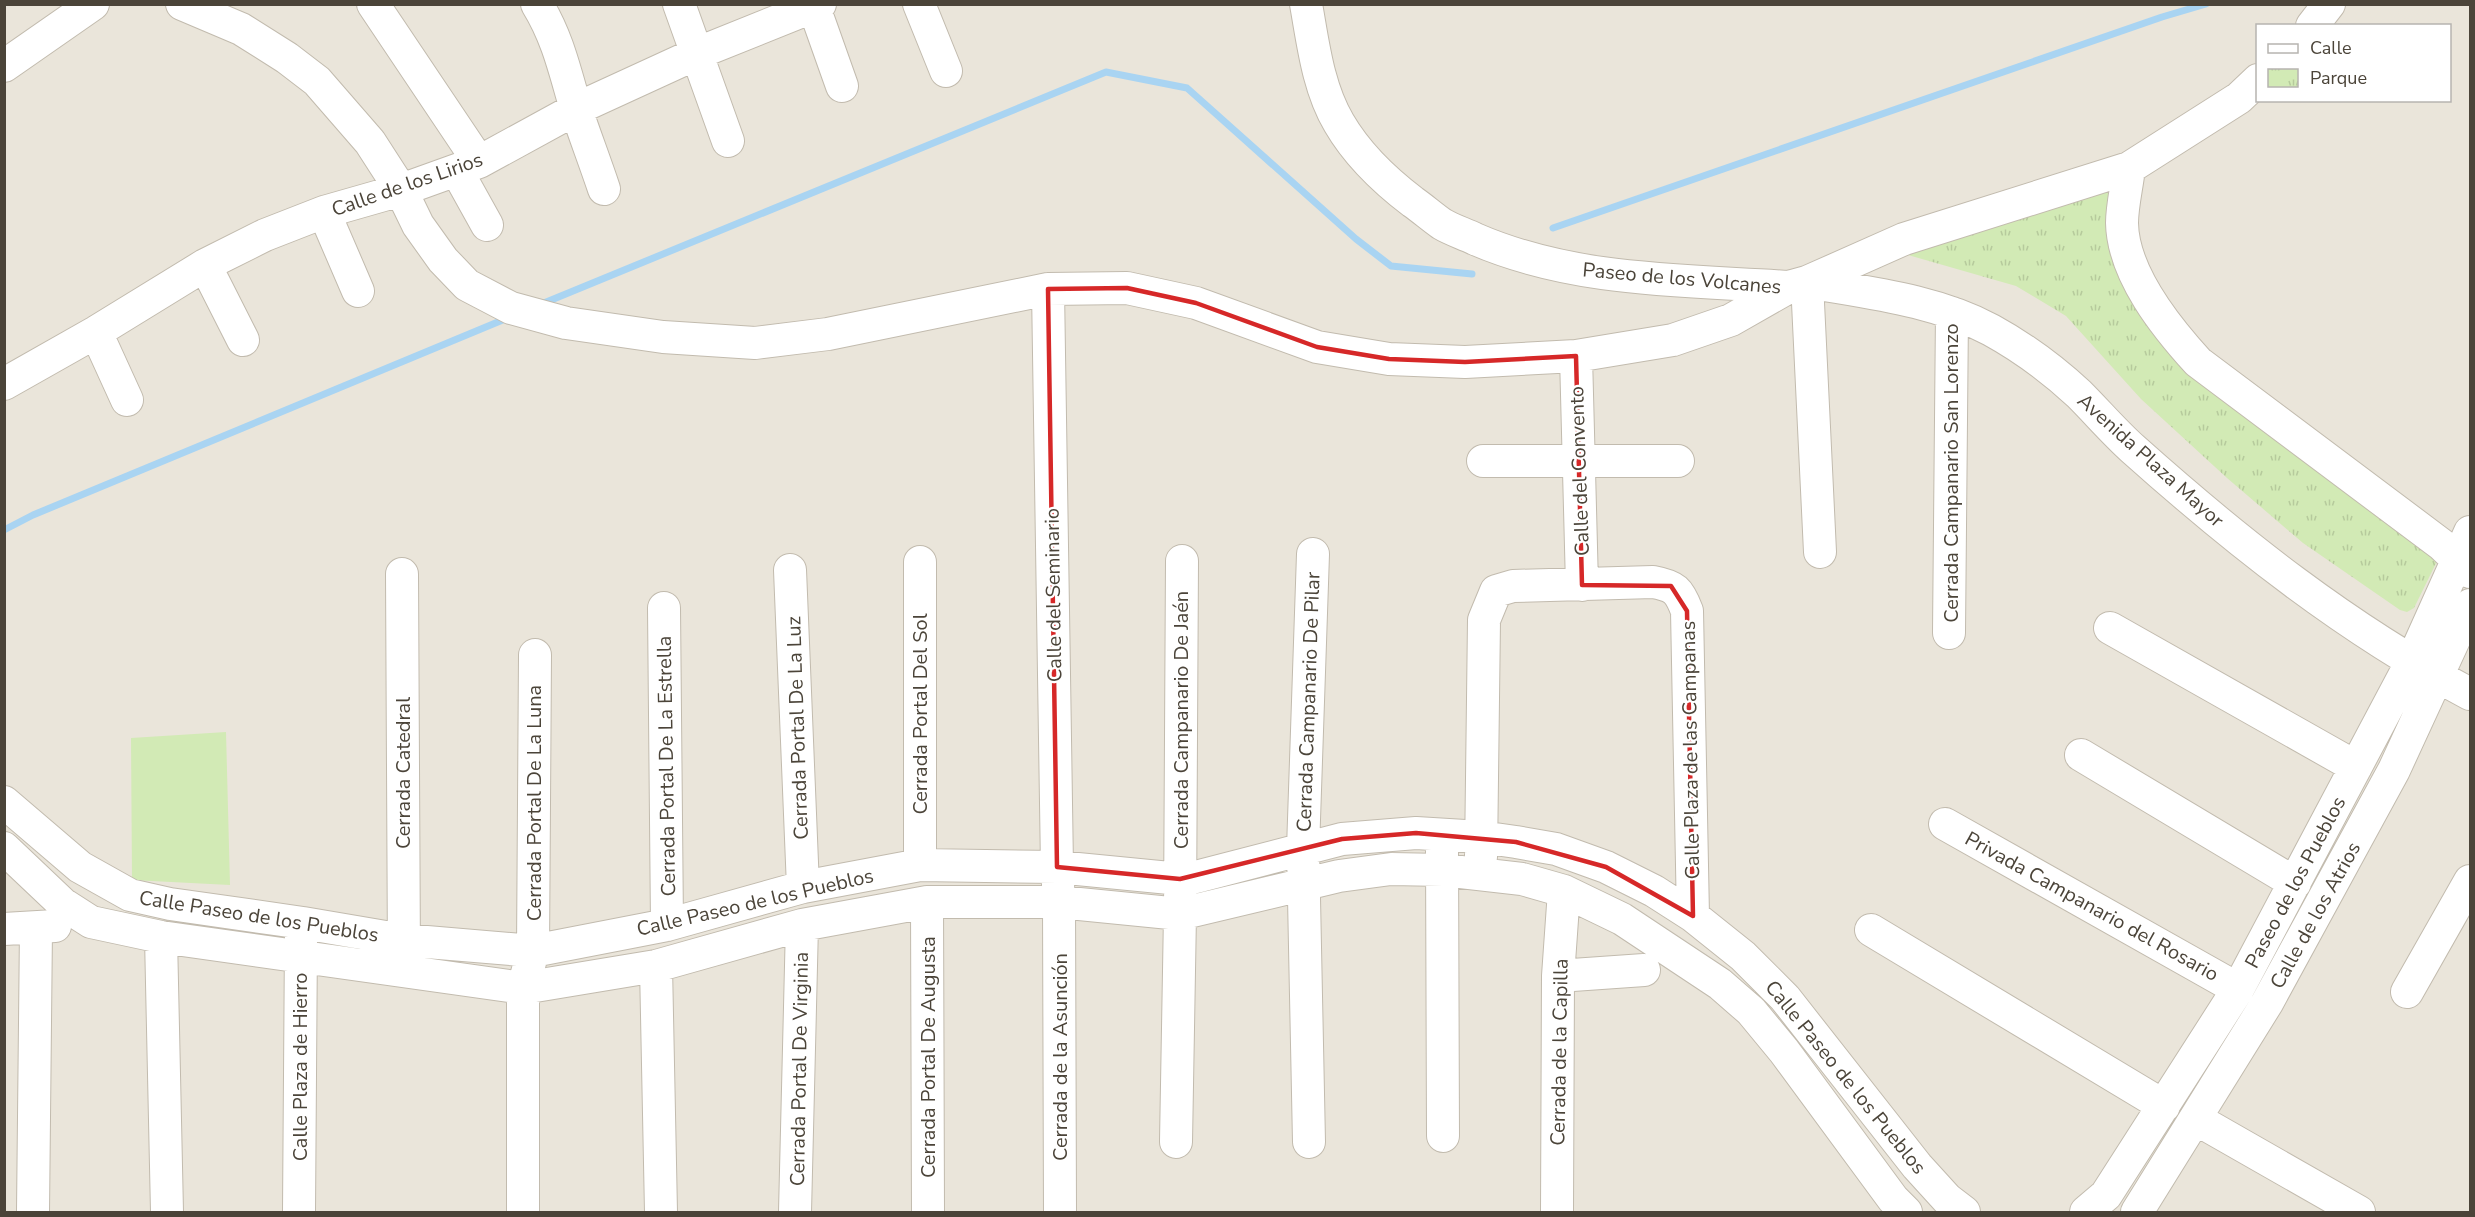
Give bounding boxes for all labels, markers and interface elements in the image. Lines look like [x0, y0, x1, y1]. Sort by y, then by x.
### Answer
legend [2256, 24, 2451, 102]
text: Calle [2310, 36, 2352, 60]
text: Parque [2310, 66, 2367, 90]
street label: Calle de los Lirios [328, 146, 486, 223]
street label: Paseo de los Volcanes [1581, 256, 1782, 301]
street label: Cerrada Campanario San Lorenzo [1938, 323, 1965, 623]
street label: Calle del Convento [1563, 386, 1596, 556]
street label: Avenida Plaza Mayor [2072, 387, 2230, 533]
street label: Calle del Seminario [1038, 508, 1069, 682]
street label: Cerrada Campanario De Pilar [1290, 571, 1327, 833]
street label: Cerrada Campanario De Jaén [1168, 591, 1195, 849]
street label: Cerrada Portal Del Sol [907, 613, 934, 815]
street label: Cerrada Portal De La Luz [780, 616, 815, 840]
street label: Calle Plaza de las Campanas [1675, 620, 1706, 880]
street label: Cerrada Portal De La Estrella [651, 635, 682, 897]
street label: Cerrada Portal De La Luna [521, 685, 548, 921]
street label: Cerrada Catedral [390, 697, 417, 849]
street label: Paseo de los Pueblos [2239, 792, 2352, 973]
street label: Privada Campanario del Rosario [1960, 825, 2223, 988]
street label: Calle de los Atrios [2264, 837, 2367, 994]
street label: Calle Paseo de los Pueblos [634, 862, 876, 943]
street label: Calle Paseo de los Pueblos [137, 884, 381, 949]
street label: Cerrada Portal De Augusta [915, 936, 942, 1178]
street label: Cerrada Portal De Virginia [784, 952, 815, 1186]
street label: Cerrada de la Asunción [1047, 953, 1074, 1161]
street label: Cerrada de la Capilla [1544, 958, 1575, 1146]
street label: Calle Plaza de Hierro [287, 973, 314, 1161]
street label: Calle Paseo de los Pueblos [1759, 975, 1932, 1180]

